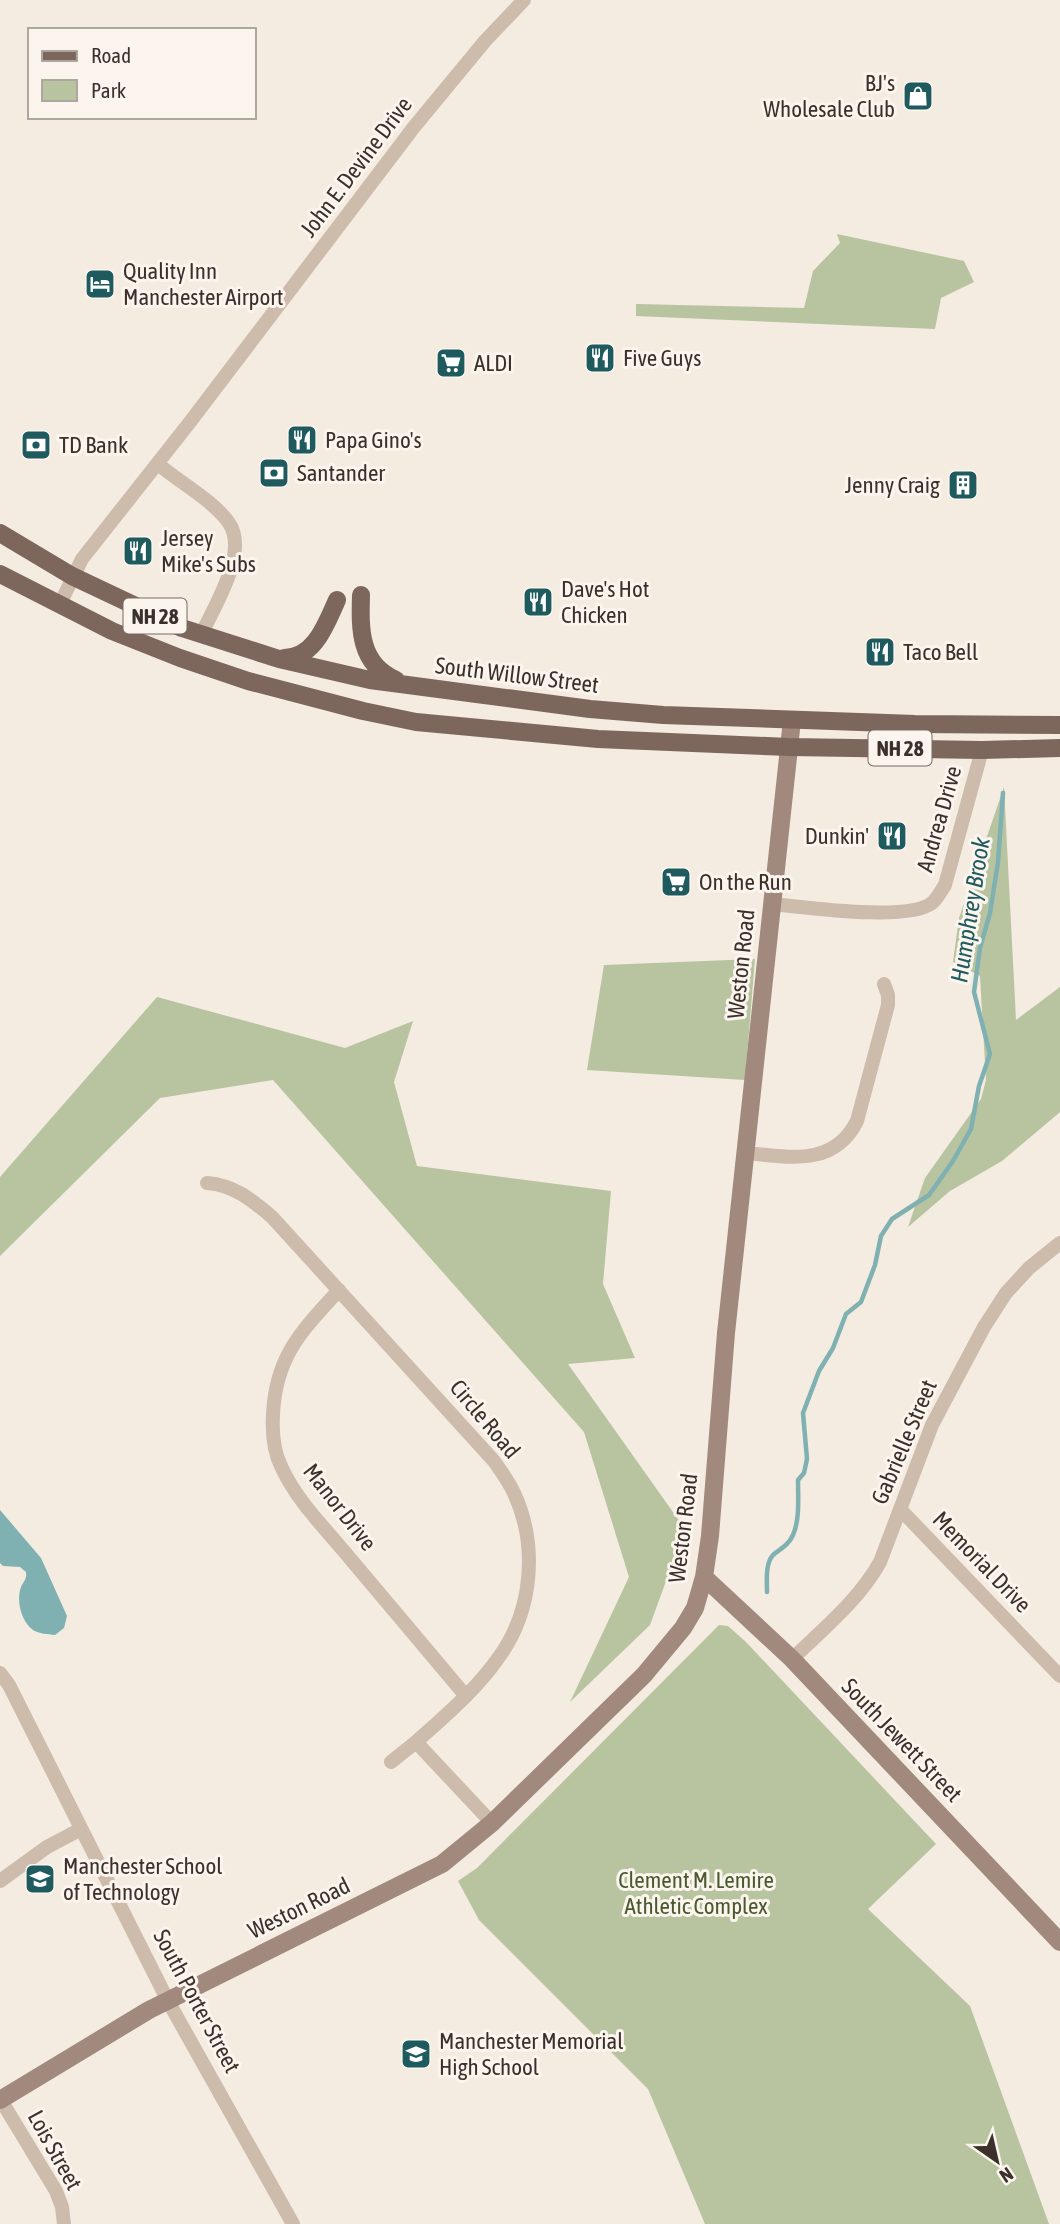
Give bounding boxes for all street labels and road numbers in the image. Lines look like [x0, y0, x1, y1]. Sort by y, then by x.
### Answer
street label: John E. Devine Drive [295, 92, 417, 242]
road number: NH 28 [124, 598, 186, 634]
street label: South Willow Street [434, 652, 600, 698]
road number: NH 28 [869, 730, 932, 766]
street label: Andrea Drive [911, 763, 967, 875]
street label: Weston Road [722, 908, 760, 1020]
street label: Circle Road [445, 1375, 525, 1463]
street label: Gabrielle Street [866, 1376, 942, 1508]
street label: Manor Drive [298, 1459, 382, 1555]
street label: Weston Road [663, 1472, 703, 1584]
street label: Memorial Drive [928, 1506, 1036, 1618]
street label: South Jewett Street [837, 1673, 967, 1807]
street label: Weston Road [244, 1872, 354, 1944]
street label: South Porter Street [148, 1925, 246, 2077]
street label: Lois Street [23, 2106, 87, 2194]

